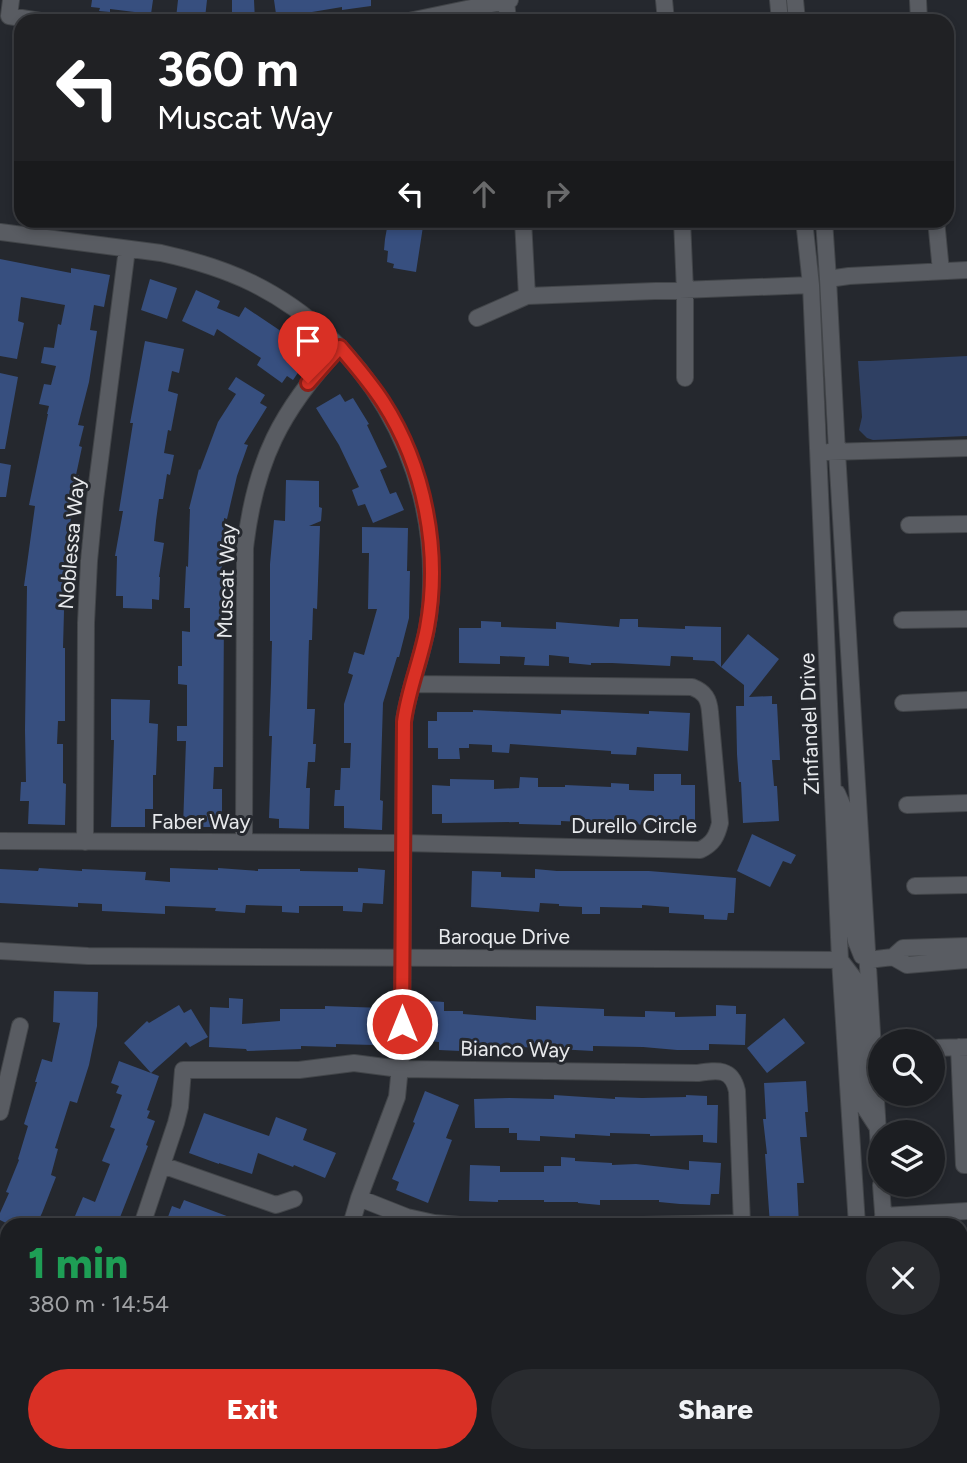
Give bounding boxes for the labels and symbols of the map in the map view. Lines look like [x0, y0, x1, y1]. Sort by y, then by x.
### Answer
pin [278, 311, 338, 383]
street label: Noblessa Way [53, 476, 89, 610]
street label: Muscat Way [211, 523, 241, 639]
street label: Zinfandel Drive [794, 652, 824, 796]
street label: Faber Way [152, 809, 250, 834]
street label: Durello Circle [571, 813, 697, 838]
street label: Baroque Drive [438, 924, 570, 949]
position arrow [365, 987, 439, 1061]
street label: Bianco Way [460, 1036, 570, 1062]

